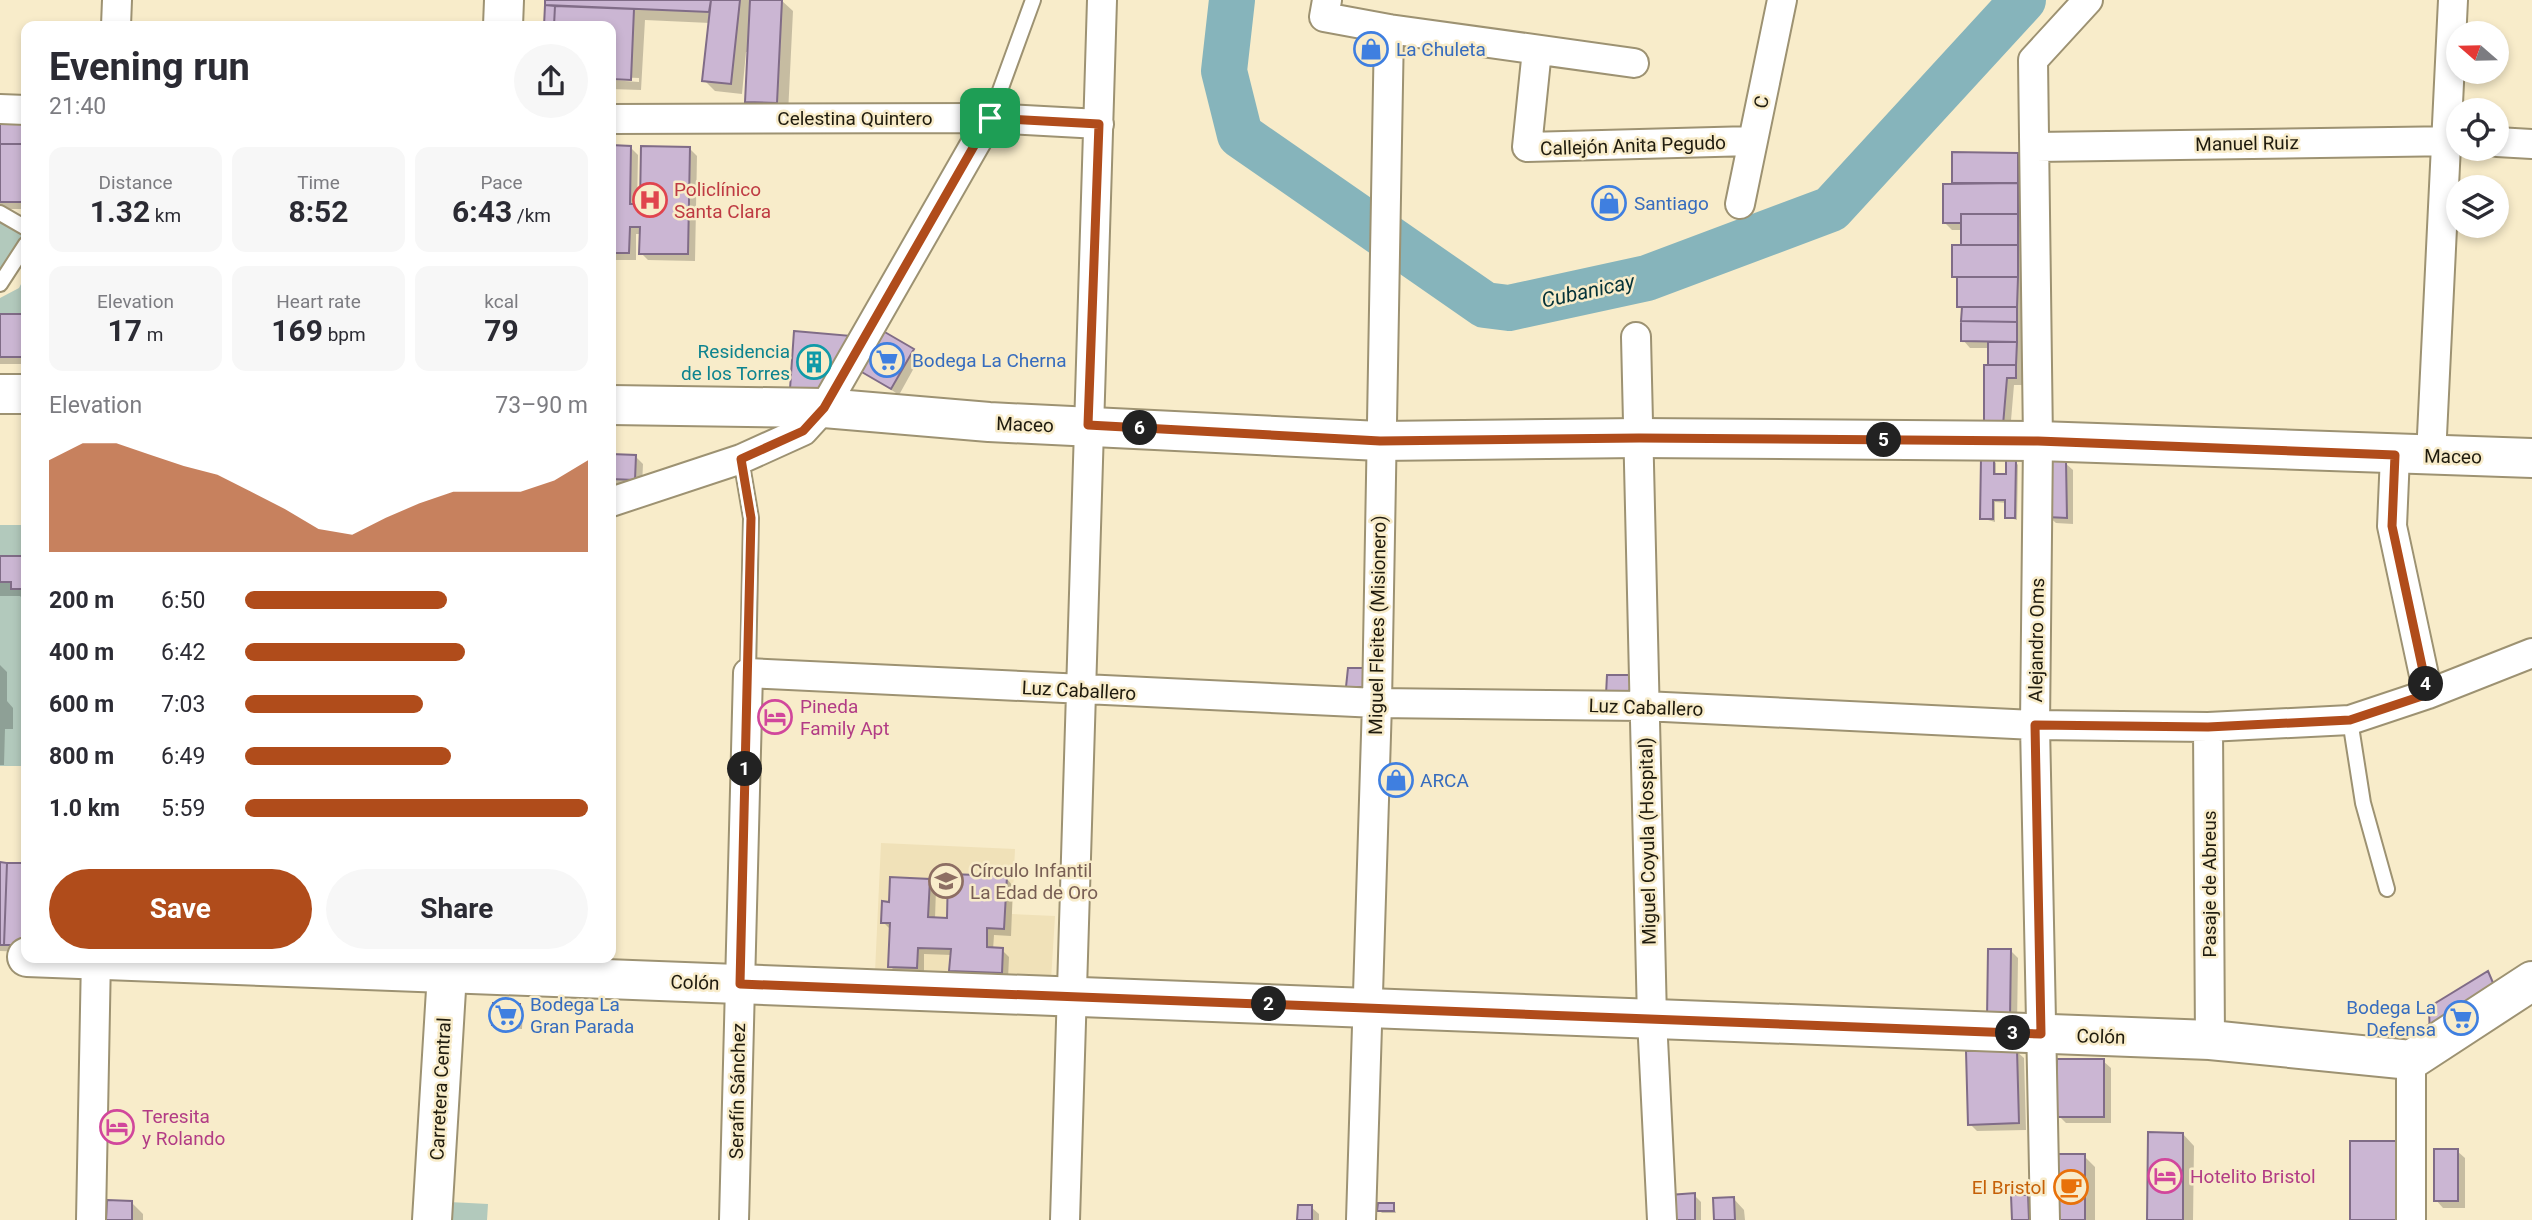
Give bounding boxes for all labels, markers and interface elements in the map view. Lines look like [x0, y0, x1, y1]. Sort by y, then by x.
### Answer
north arrow [2446, 21, 2510, 84]
map controls [2446, 21, 2509, 238]
shop icon: La Chuleta [1352, 30, 1390, 68]
place label: La Chuleta [1396, 38, 1486, 61]
button: share [514, 44, 588, 118]
text: Evening run [49, 45, 250, 89]
pin [960, 88, 1020, 148]
text: 21:40 [49, 93, 106, 120]
street label: C [1749, 94, 1774, 111]
button: locate [2446, 98, 2509, 161]
icon: arrive [971, 99, 1009, 137]
street label: Celestina Quintero [777, 107, 933, 130]
street label: Callejón Anita Pegudo [1540, 131, 1726, 160]
street label: Manuel Ruiz [2195, 131, 2299, 156]
text: Distance [99, 171, 172, 194]
text: Time [297, 171, 340, 194]
text: Pace [480, 171, 523, 194]
button: layers [2446, 175, 2509, 238]
place label: Policlínico Santa Clara [674, 178, 771, 223]
hospital icon: Policlínico Santa Clara [631, 181, 669, 219]
shop icon: Santiago [1590, 184, 1628, 222]
place label: Santiago [1634, 192, 1709, 215]
text: 1.32 [90, 194, 150, 229]
text: 8:52 [288, 194, 349, 229]
text: 6:43 [452, 194, 512, 229]
text: km [150, 204, 181, 227]
text: /km [512, 204, 551, 227]
water label: Cubanicay [1539, 269, 1638, 313]
text: Elevation [97, 290, 174, 313]
text: Heart rate [276, 290, 361, 313]
text: kcal [484, 290, 519, 313]
text: 17 [108, 313, 142, 348]
text: 169 [271, 313, 323, 348]
text: 79 [484, 313, 519, 348]
text: m [142, 323, 163, 346]
text: bpm [323, 323, 366, 346]
place label: Residencia de los Torres [681, 340, 790, 385]
supermarket icon: Bodega La Cherna [868, 341, 906, 379]
building icon: Residencia de los Torres [795, 343, 833, 381]
place label: Bodega La Cherna [912, 349, 1067, 372]
text: Elevation [49, 392, 142, 419]
text: 73–90 m [495, 392, 588, 419]
pin: 6 [1122, 410, 1158, 446]
street label: Maceo [996, 412, 1054, 437]
text: 6 [1134, 416, 1145, 439]
pin: 5 [1867, 422, 1902, 458]
text: 5 [1878, 428, 1889, 451]
street label: Maceo [2424, 444, 2482, 469]
street label: Miguel Fleites (Misionero) [1364, 515, 1391, 735]
street label: Alejandro Oms [2024, 578, 2049, 702]
text: 200 m [49, 587, 114, 614]
text: 6:50 [161, 587, 205, 614]
text: 400 m [49, 639, 114, 666]
text: 6:42 [161, 639, 205, 666]
pin: 4 [2408, 666, 2444, 702]
text: 4 [2420, 672, 2431, 695]
street label: Luz Caballero [1021, 676, 1137, 705]
text: 600 m [49, 691, 114, 718]
text: 7:03 [161, 691, 205, 718]
street label: Luz Caballero [1588, 694, 1704, 721]
place label: Pineda Family Apt [800, 695, 889, 740]
hotel icon: Pineda Family Apt [756, 698, 794, 736]
street label: Miguel Coyula (Hospital) [1634, 737, 1661, 945]
text: 800 m [49, 743, 114, 770]
text: 6:49 [161, 743, 205, 770]
pin: 1 [728, 752, 762, 786]
text: 1 [739, 757, 750, 780]
shop icon: ARCA [1377, 761, 1415, 799]
place label: ARCA [1420, 769, 1469, 792]
text: 1.0 km [49, 795, 120, 822]
text: 5:59 [161, 795, 205, 822]
street label: Pasaje de Abreus [2198, 811, 2221, 957]
place label: Círculo Infantil La Edad de Oro [970, 859, 1098, 904]
school or university icon: Círculo Infantil La Edad de Oro [927, 862, 965, 900]
button: Save [49, 869, 312, 949]
button: Share [326, 869, 588, 949]
street label: Colón [670, 970, 720, 995]
pin: 2 [1252, 986, 1286, 1021]
text: 2 [1263, 992, 1274, 1015]
place label: Bodega La Gran Parada [530, 993, 634, 1038]
supermarket icon: Bodega La Gran Parada [487, 996, 525, 1034]
place label: Bodega La Defensa [2346, 996, 2436, 1041]
supermarket icon: Bodega La Defensa [2442, 999, 2480, 1037]
pin: 3 [1996, 1016, 2030, 1050]
street label: Carretera Central [425, 1017, 456, 1161]
text: 3 [2007, 1021, 2018, 1044]
street label: Serafín Sánchez [725, 1023, 750, 1159]
street label: Colón [2076, 1024, 2126, 1049]
place label: Teresita y Rolando [142, 1105, 225, 1150]
hotel icon: Teresita y Rolando [98, 1108, 136, 1146]
hotel icon: Hotelito Bristol [2146, 1157, 2184, 1195]
place label: Hotelito Bristol [2190, 1165, 2316, 1188]
cafe icon: El Bristol [2052, 1168, 2090, 1206]
place label: El Bristol [1972, 1176, 2046, 1199]

